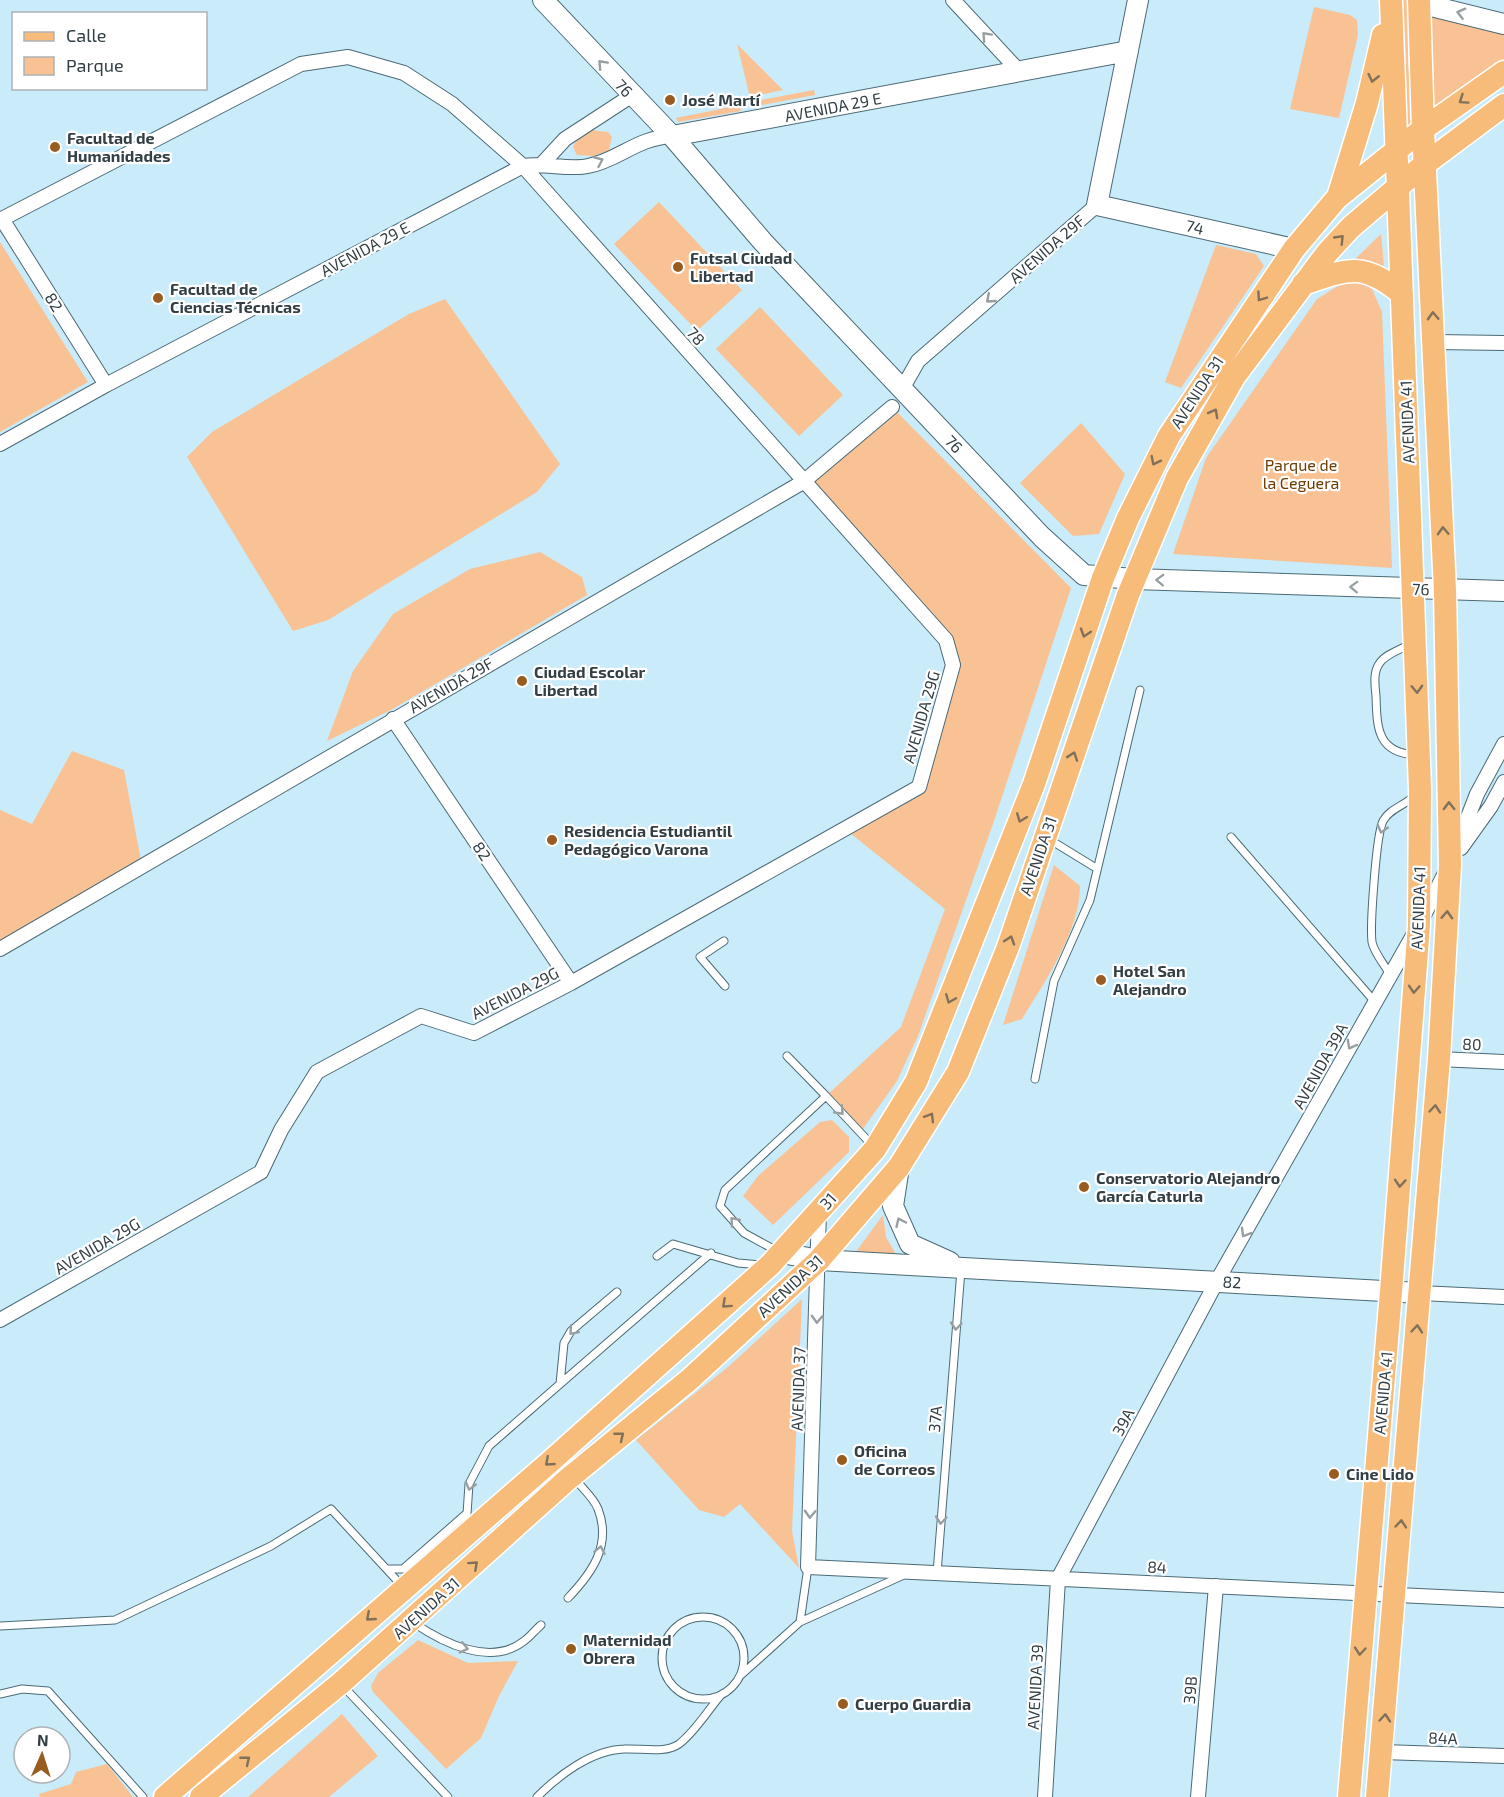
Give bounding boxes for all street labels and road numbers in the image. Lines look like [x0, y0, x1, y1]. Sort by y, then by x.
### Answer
street label: 76 [611, 75, 637, 100]
street label: AVENIDA 29 E [783, 88, 883, 125]
street label: AVENIDA 29F [1005, 210, 1089, 287]
street label: 74 [1184, 215, 1206, 238]
street label: AVENIDA 29 E [317, 217, 413, 280]
street label: 82 [41, 289, 67, 315]
street label: 78 [683, 323, 709, 349]
street label: AVENIDA 31 [1166, 352, 1227, 432]
street label: AVENIDA 41 [1396, 380, 1417, 464]
street label: 76 [941, 431, 967, 456]
street label: 76 [1412, 579, 1430, 598]
street label: AVENIDA 29F [405, 653, 497, 716]
street label: AVENIDA 29G [898, 668, 943, 765]
street label: AVENIDA 31 [1015, 814, 1060, 898]
street label: 82 [469, 838, 496, 864]
street label: AVENIDA 41 [1407, 866, 1428, 950]
street label: AVENIDA 29G [468, 962, 562, 1023]
street label: AVENIDA 39A [1288, 1019, 1351, 1112]
street label: 80 [1462, 1034, 1482, 1053]
street label: 31 [815, 1189, 840, 1213]
street label: AVENIDA 29G [51, 1213, 143, 1278]
street label: AVENIDA 31 [753, 1251, 826, 1321]
street label: 82 [1222, 1272, 1242, 1291]
street label: AVENIDA 37 [787, 1346, 808, 1431]
street label: AVENIDA 41 [1369, 1351, 1396, 1435]
street label: 37A [924, 1405, 945, 1433]
street label: 39A [1108, 1405, 1138, 1439]
street label: 84 [1147, 1557, 1167, 1577]
street label: AVENIDA 31 [389, 1573, 463, 1642]
street label: AVENIDA 39 [1023, 1644, 1046, 1730]
street label: 39B [1179, 1675, 1200, 1705]
street label: 84A [1428, 1727, 1458, 1748]

